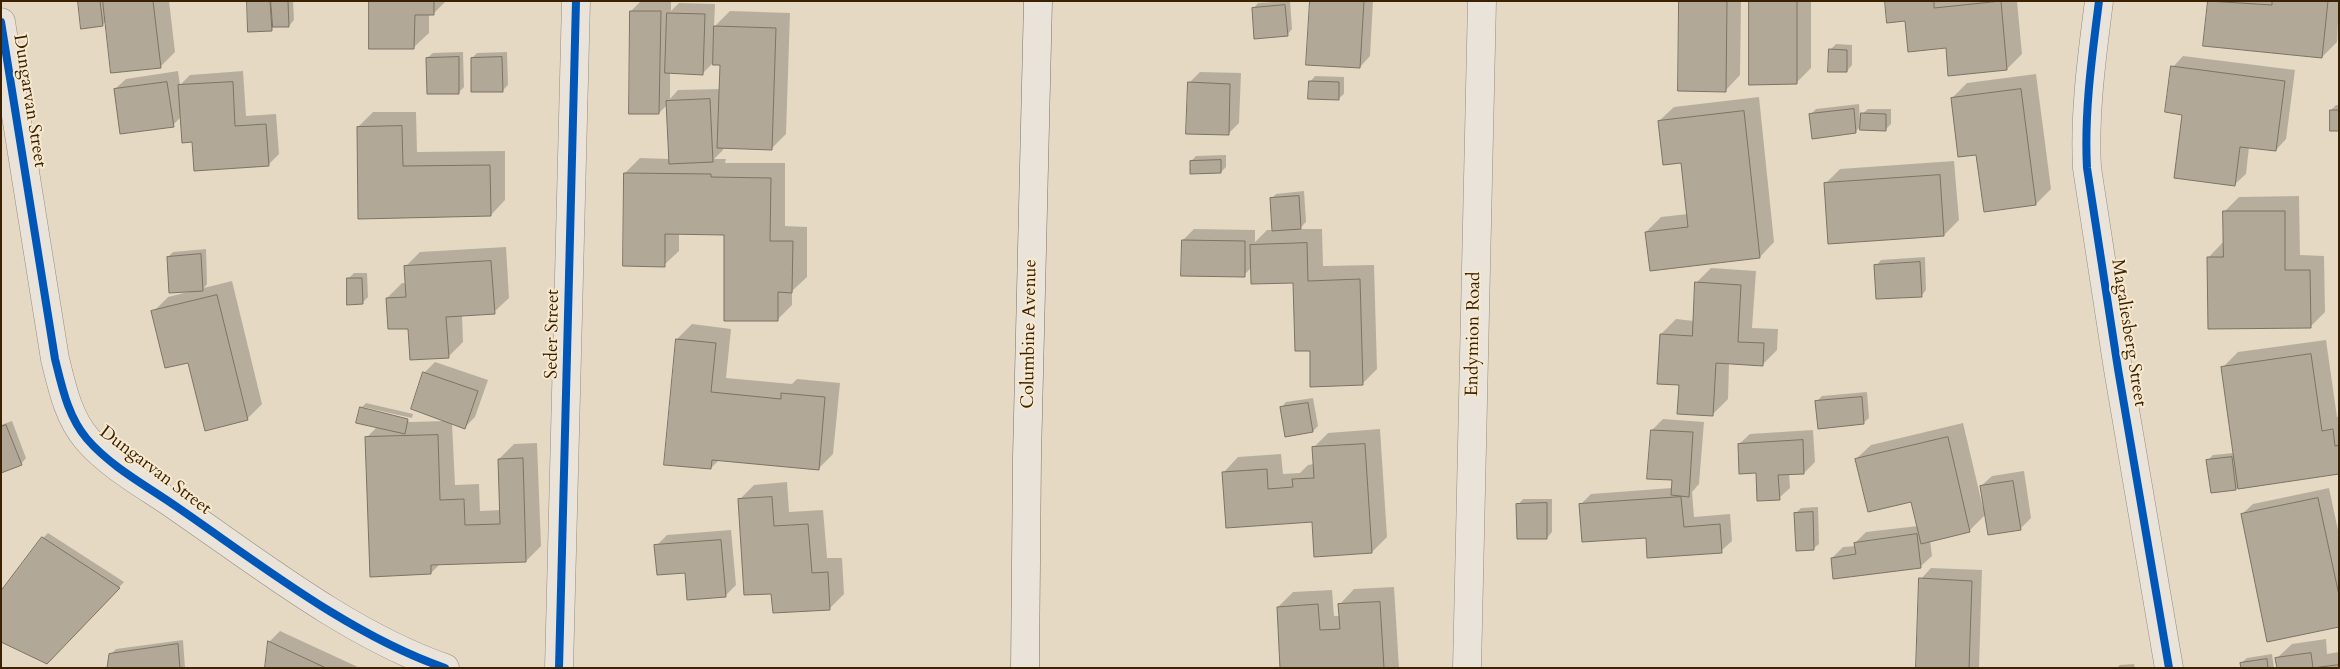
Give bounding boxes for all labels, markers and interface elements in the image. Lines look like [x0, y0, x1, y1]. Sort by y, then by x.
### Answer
street label: Dungarvan Street [8, 33, 50, 169]
street label: Magaliesberg Street [2106, 258, 2150, 408]
street label: Columbine Avenue [1018, 259, 1042, 409]
street label: Endymion Road [1462, 271, 1486, 397]
street label: Seder Street [541, 289, 565, 379]
street label: Dungarvan Street [95, 422, 215, 520]

